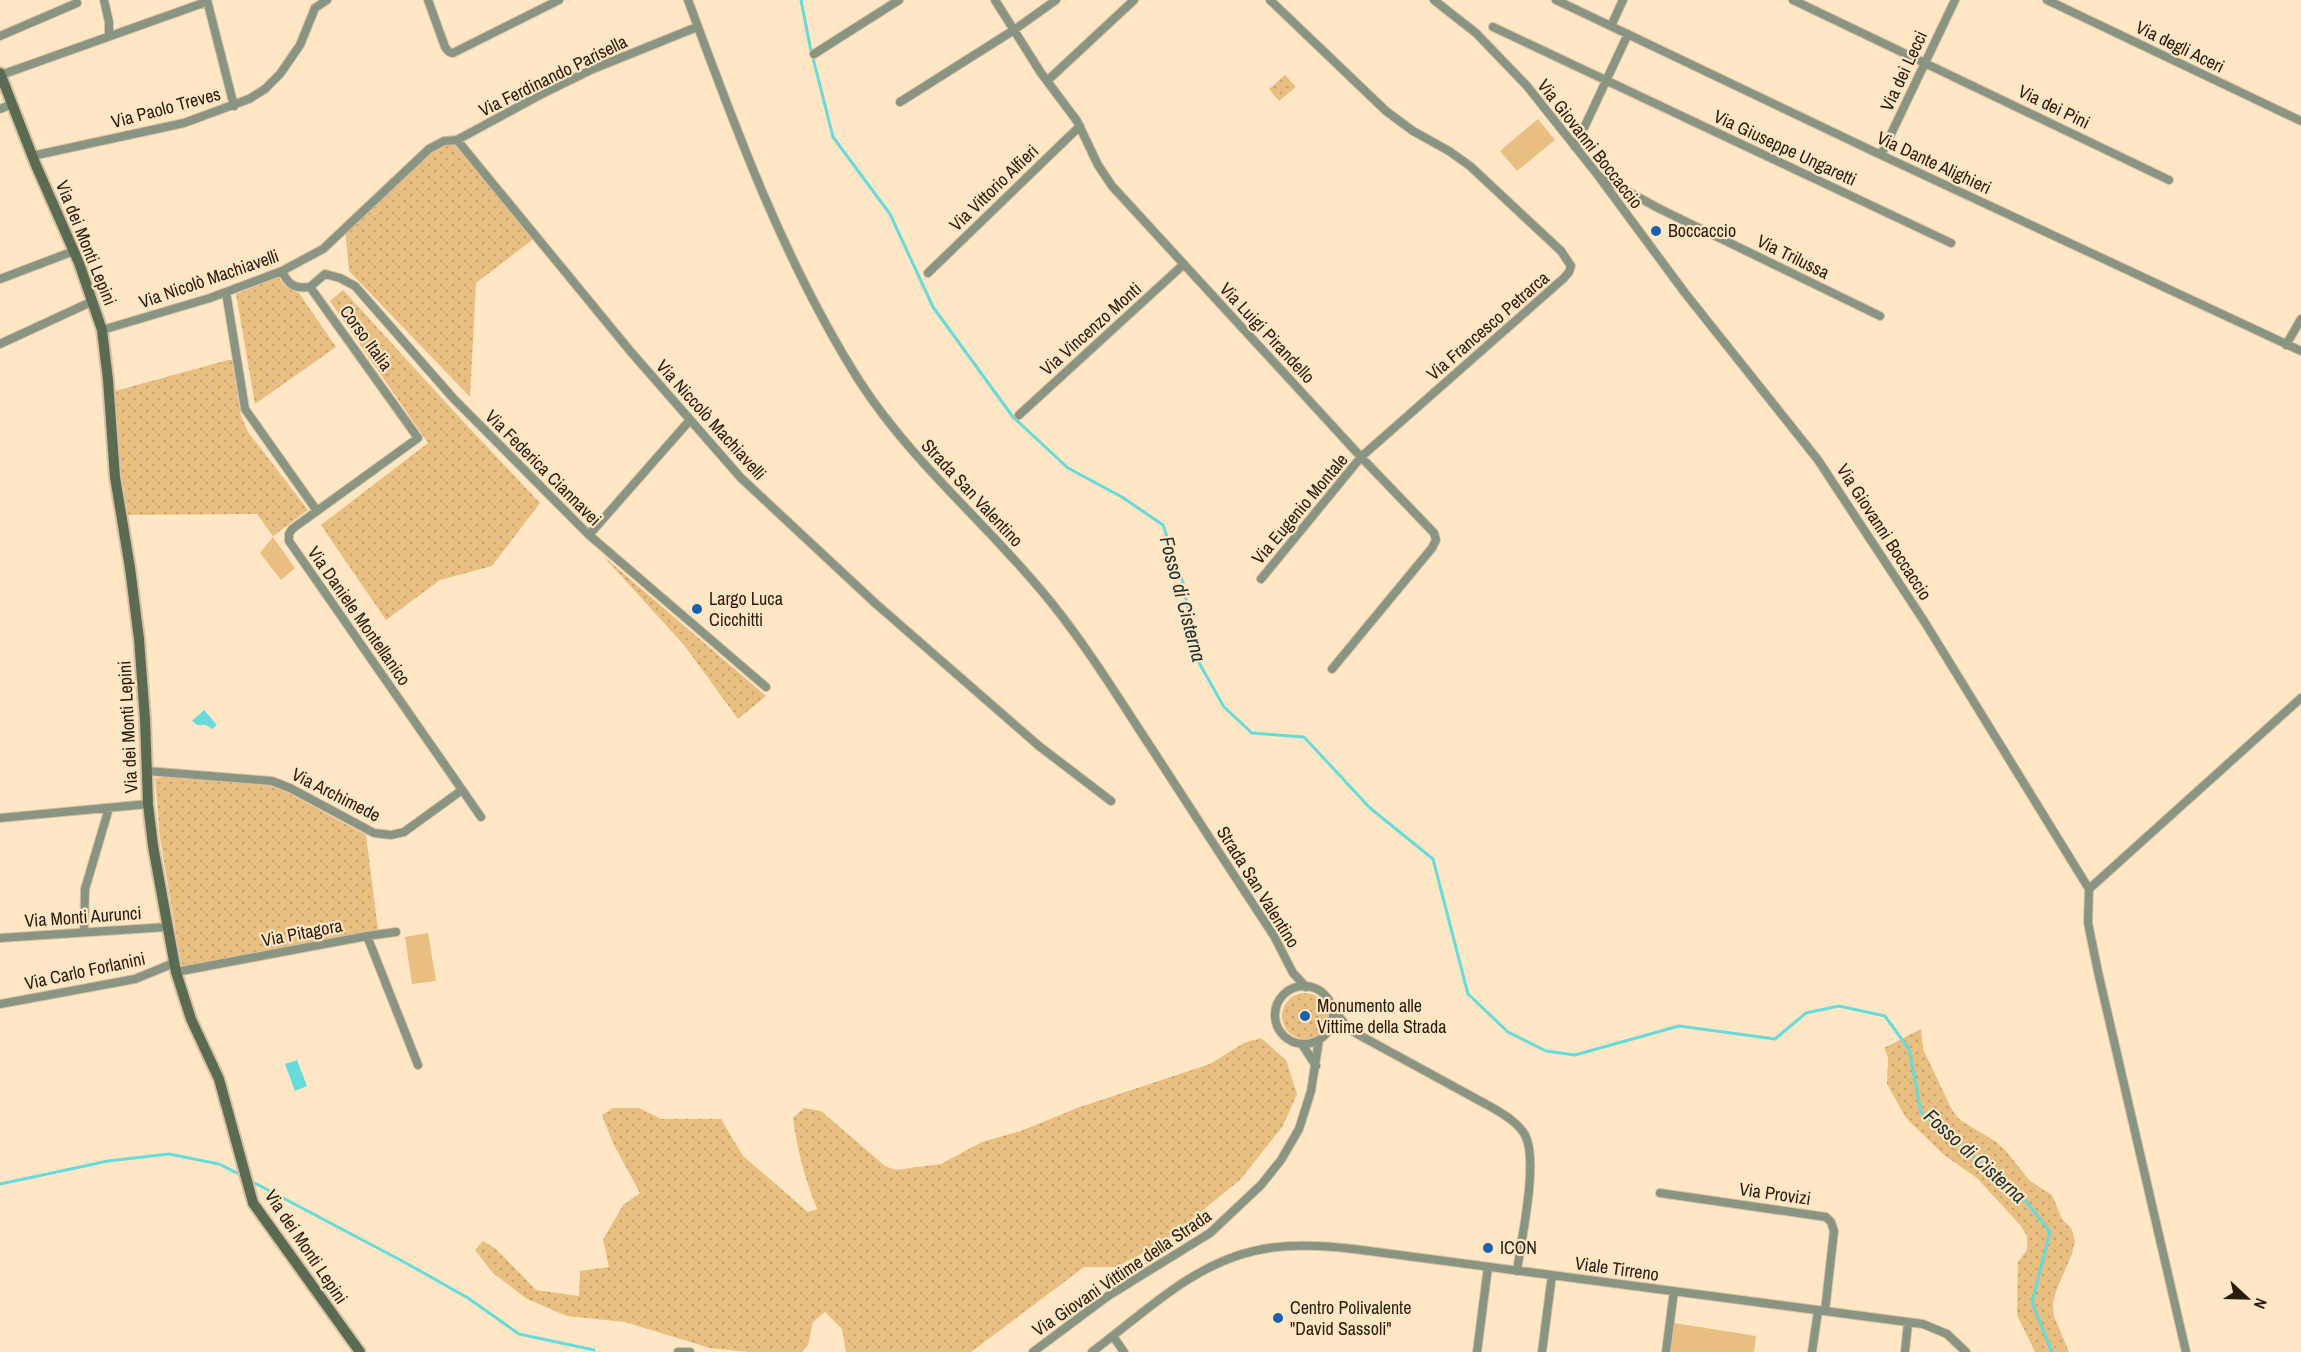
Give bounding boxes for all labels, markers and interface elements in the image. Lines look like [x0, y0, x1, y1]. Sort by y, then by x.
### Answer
street label: Via degli Aceri [2132, 14, 2229, 79]
street label: Via dei Lecci [1874, 27, 1933, 115]
street label: Via Ferdinando Parisella [474, 29, 631, 122]
street label: Via Giovanni Boccaccio [1532, 74, 1649, 214]
street label: Via dei Pini [2014, 78, 2094, 135]
street label: Via Paolo Treves [108, 81, 223, 134]
street label: Via Giuseppe Ungaretti [1710, 103, 1861, 192]
street label: Via Dante Alighieri [1873, 125, 1996, 200]
street label: Via Vittorio Alfieri [944, 139, 1044, 237]
street label: Via dei Monti Lepini [50, 177, 123, 309]
place label: Boccaccio [1668, 218, 1736, 243]
marker: Boccaccio [1649, 224, 1663, 238]
street label: Via Trilussa [1753, 228, 1834, 285]
street label: Via Nicolò Machiavelli [135, 243, 282, 314]
street label: Via Francesco Petrarca [1421, 265, 1554, 386]
street label: Via Vincenzo Monti [1035, 276, 1147, 381]
street label: Via Luigi Pirandello [1214, 277, 1321, 389]
street label: Corso Italia [334, 300, 399, 376]
street label: Via Niccolò Machiavelli [651, 354, 772, 485]
street label: Via Federica Ciannavei [480, 404, 607, 531]
street label: Strada San Valentino [916, 433, 1029, 552]
street label: Via Eugenio Montale [1246, 448, 1353, 569]
street label: Via Giovanni Boccaccio [1831, 459, 1938, 605]
water label: Fosso di Cisterna [1154, 533, 1213, 665]
street label: Via Daniele Montellanico [302, 541, 417, 690]
place label: Largo Luca Cicchitti [709, 586, 783, 632]
marker: Largo Luca Cicchitti [690, 602, 704, 616]
street label: Via dei Monti Lepini [112, 660, 143, 794]
street label: Via Archimede [288, 761, 385, 828]
street label: Strada San Valentino [1211, 821, 1306, 952]
street label: Via Monti Aurunci [24, 900, 142, 933]
street label: Via Pitagora [259, 912, 344, 953]
street label: Via Carlo Forlanini [22, 946, 148, 996]
place label: Monumento alle Vittime della Strada [1317, 993, 1446, 1039]
marker: Monumento alle Vittime della Strada [1298, 1009, 1312, 1023]
water label: Fosso di Cisterna [1918, 1102, 2032, 1209]
street label: Via Provizi [1738, 1176, 1812, 1211]
street label: Via dei Monti Lepini [259, 1185, 354, 1309]
street label: Via Giovani Vittime della Strada [1027, 1203, 1216, 1342]
place label: ICON [1500, 1235, 1537, 1260]
marker: ICON [1481, 1241, 1495, 1255]
street label: Viale Tirreno [1573, 1250, 1661, 1287]
north arrow [2217, 1268, 2277, 1328]
place label: Centro Polivalente "David Sassoli" [1290, 1295, 1411, 1341]
text: N [2249, 1295, 2273, 1312]
marker: Centro Polivalente "David Sassoli" [1271, 1311, 1285, 1325]

